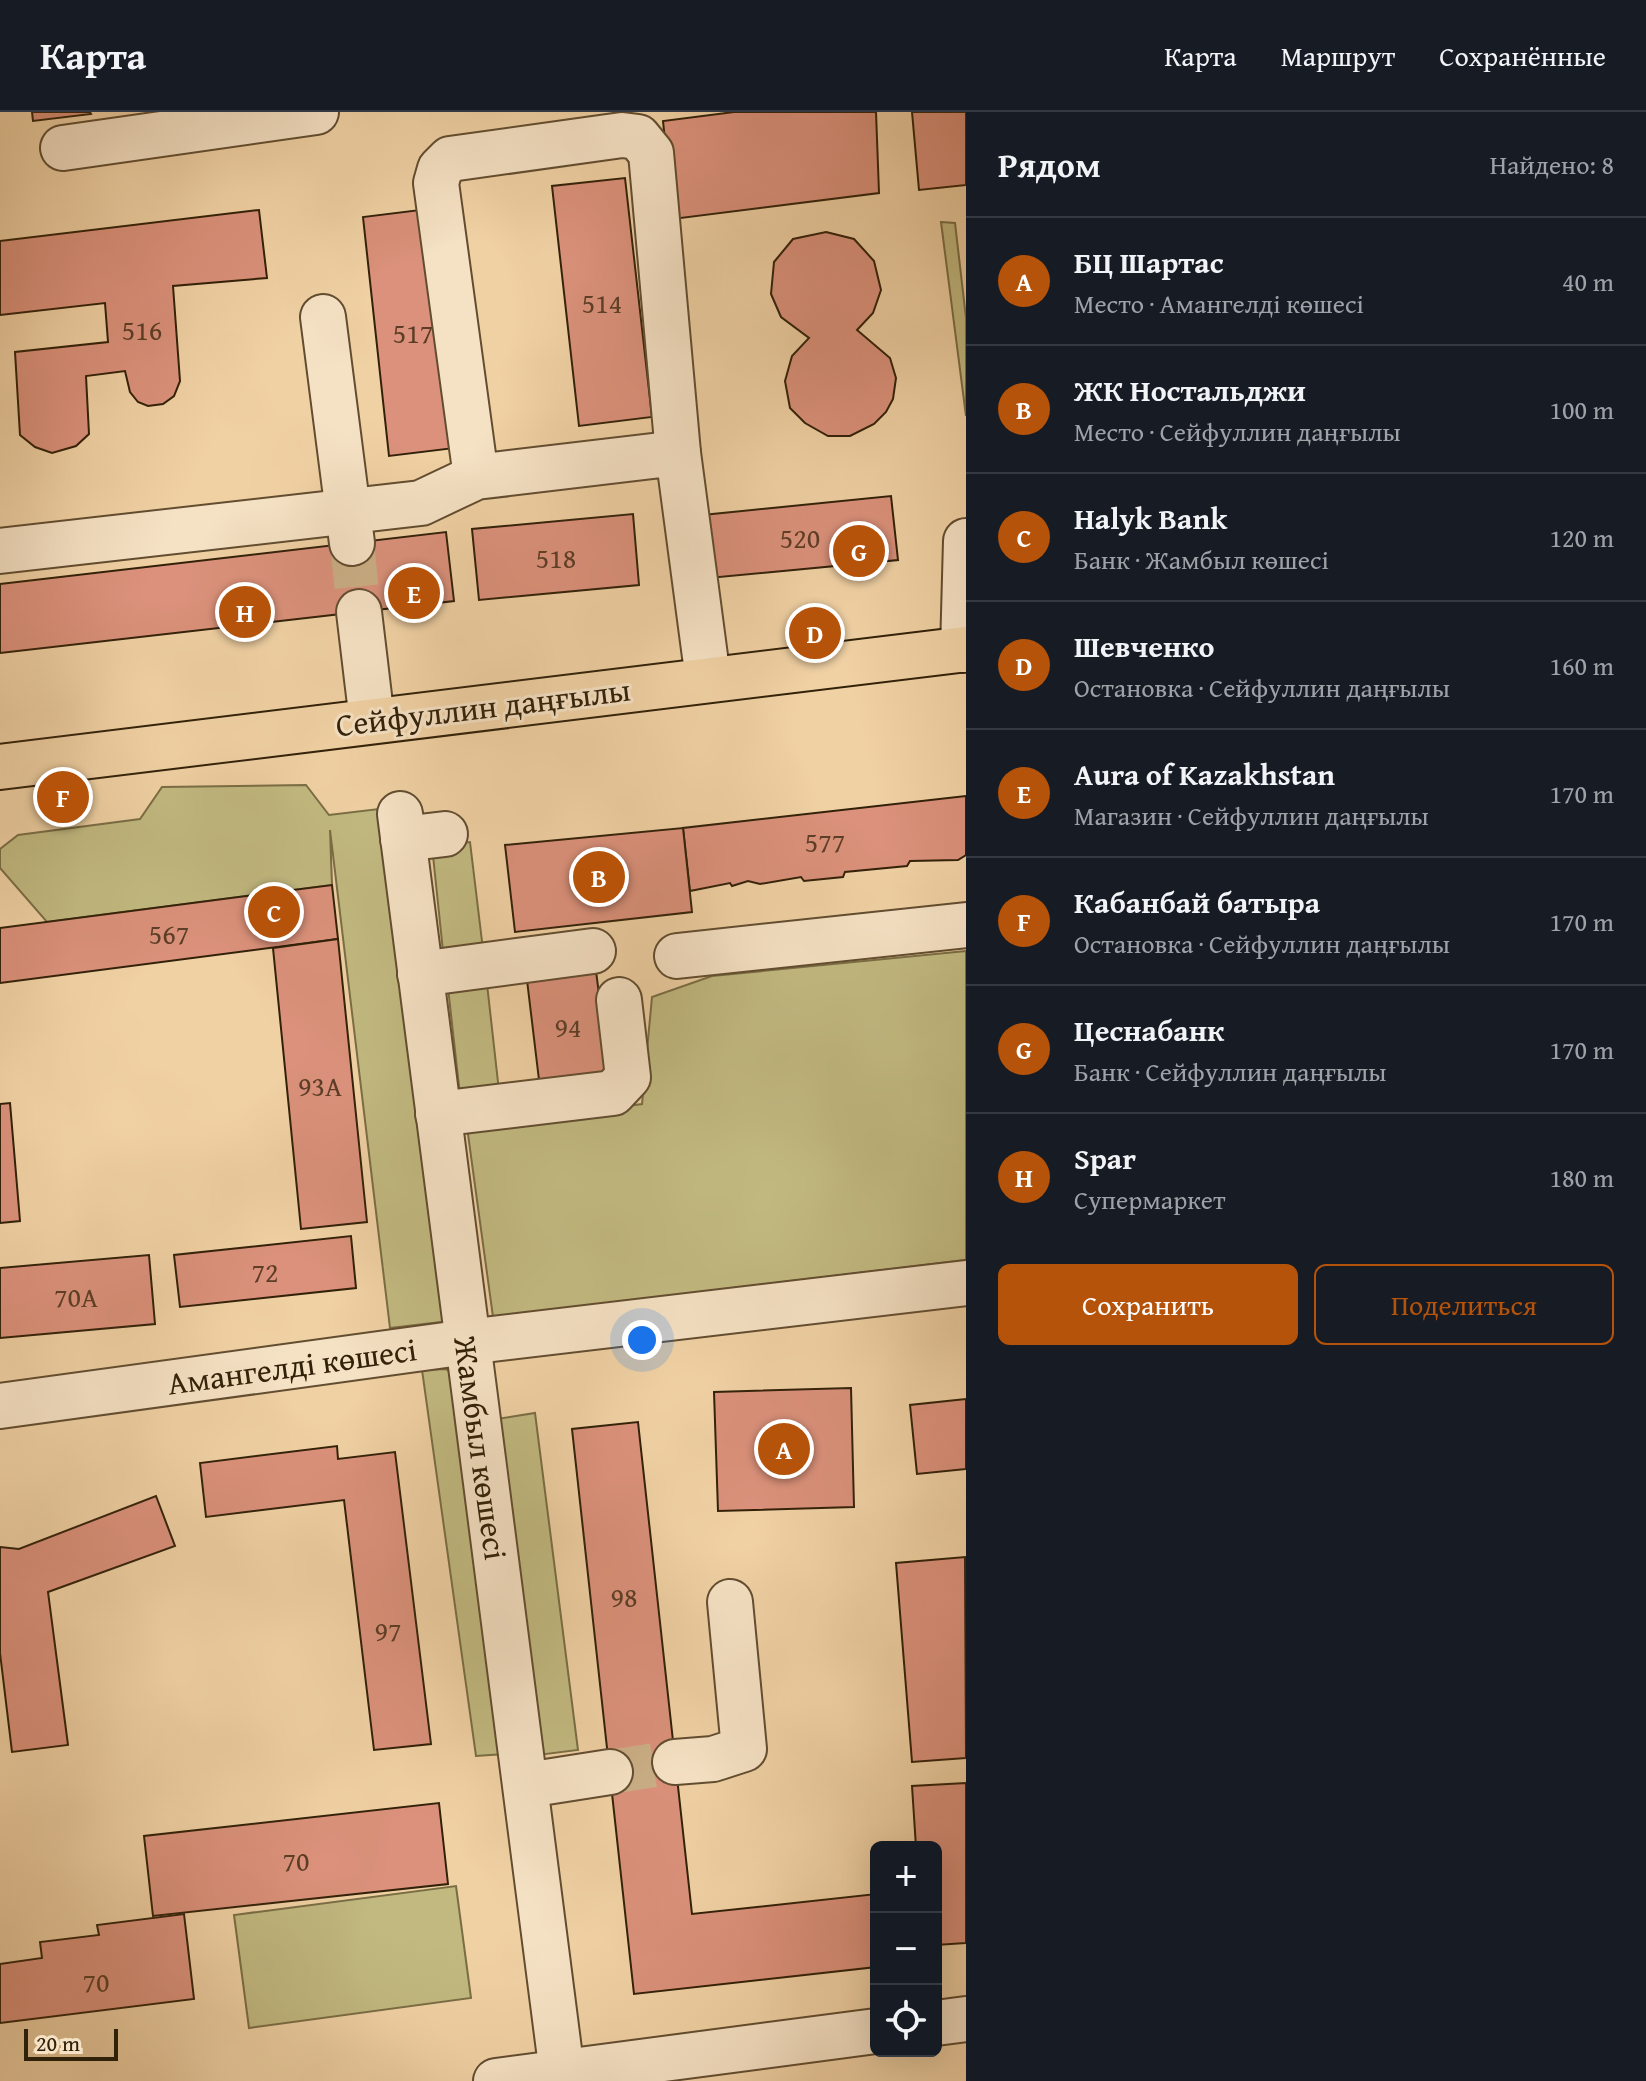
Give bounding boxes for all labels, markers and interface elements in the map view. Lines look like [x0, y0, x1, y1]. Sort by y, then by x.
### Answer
text: Карта [40, 27, 146, 83]
text: Карта [1164, 35, 1237, 76]
text: Маршрут [1281, 35, 1395, 76]
text: Сохранённые [1439, 35, 1606, 76]
text: Рядом [998, 140, 1101, 189]
text: Найдено: 8 [1490, 145, 1614, 184]
text: БЦ Шартас [1074, 240, 1224, 284]
text: A [1016, 262, 1032, 301]
text: 40 m [1562, 262, 1614, 301]
house number: 514 [582, 282, 622, 323]
text: Место · Амангелді көшесі [1074, 284, 1364, 323]
house number: 516 [122, 309, 162, 350]
house number: 517 [393, 312, 433, 353]
text: ЖК Ностальджи [1074, 368, 1306, 412]
text: B [1016, 390, 1032, 429]
text: 100 m [1549, 390, 1614, 429]
text: Место · Сейфуллин даңғылы [1074, 412, 1401, 451]
text: Halyk Bank [1074, 496, 1227, 540]
house number: 520 [780, 517, 820, 558]
text: C [1017, 518, 1031, 557]
text: 120 m [1549, 518, 1614, 557]
pin: G [833, 521, 885, 581]
house number: 518 [536, 537, 576, 578]
text: Банк · Жамбыл көшесі [1074, 540, 1329, 579]
pin: E [388, 563, 440, 623]
pin: H [219, 582, 271, 642]
pin: D [789, 603, 841, 663]
text: Шевченко [1074, 624, 1215, 668]
text: D [1016, 646, 1032, 685]
text: 160 m [1549, 646, 1614, 685]
street label: Сейфуллин даңғылы [333, 666, 633, 748]
text: Остановка · Сейфуллин даңғылы [1074, 668, 1450, 707]
text: Aura of Kazakhstan [1074, 752, 1335, 796]
pin: F [37, 767, 89, 827]
text: E [1017, 774, 1031, 813]
text: 170 m [1549, 774, 1614, 813]
text: Магазин · Сейфуллин даңғылы [1074, 796, 1429, 835]
house number: 577 [805, 821, 845, 862]
pin: B [573, 847, 625, 907]
text: Кабанбай батыра [1074, 880, 1320, 924]
pin: C [248, 882, 300, 942]
text: F [1017, 902, 1031, 941]
text: 170 m [1549, 902, 1614, 941]
house number: 567 [149, 913, 189, 954]
text: Остановка · Сейфуллин даңғылы [1074, 924, 1450, 963]
house number: 94 [555, 1006, 581, 1047]
text: Цеснабанк [1074, 1008, 1224, 1052]
text: G [1016, 1030, 1032, 1069]
text: 170 m [1549, 1030, 1614, 1069]
text: Банк · Сейфуллин даңғылы [1074, 1052, 1387, 1091]
house number: 93А [298, 1065, 342, 1106]
text: Spar [1074, 1136, 1136, 1180]
text: H [1015, 1158, 1033, 1197]
text: 180 m [1549, 1158, 1614, 1197]
text: Супермаркет [1074, 1180, 1226, 1219]
house number: 72 [252, 1251, 278, 1292]
button: Сохранить [998, 1264, 1298, 1345]
button: Поделиться [1314, 1264, 1614, 1345]
house number: 70А [54, 1276, 98, 1317]
your location [622, 1320, 662, 1360]
street label: Амангелді көшесі [164, 1325, 420, 1407]
street label: Жамбыл көшесі [442, 1332, 520, 1563]
pin: A [758, 1419, 810, 1479]
house number: 98 [611, 1576, 637, 1617]
house number: 97 [375, 1610, 401, 1651]
house number: 70 [283, 1840, 309, 1881]
map controls [870, 1841, 942, 2057]
button: + [870, 1841, 942, 1913]
button: − [870, 1913, 942, 1985]
house number: 70 [83, 1961, 109, 2002]
button: locate [870, 1985, 942, 2057]
scale bar [24, 2025, 118, 2061]
text: 20 m [36, 2027, 80, 2059]

